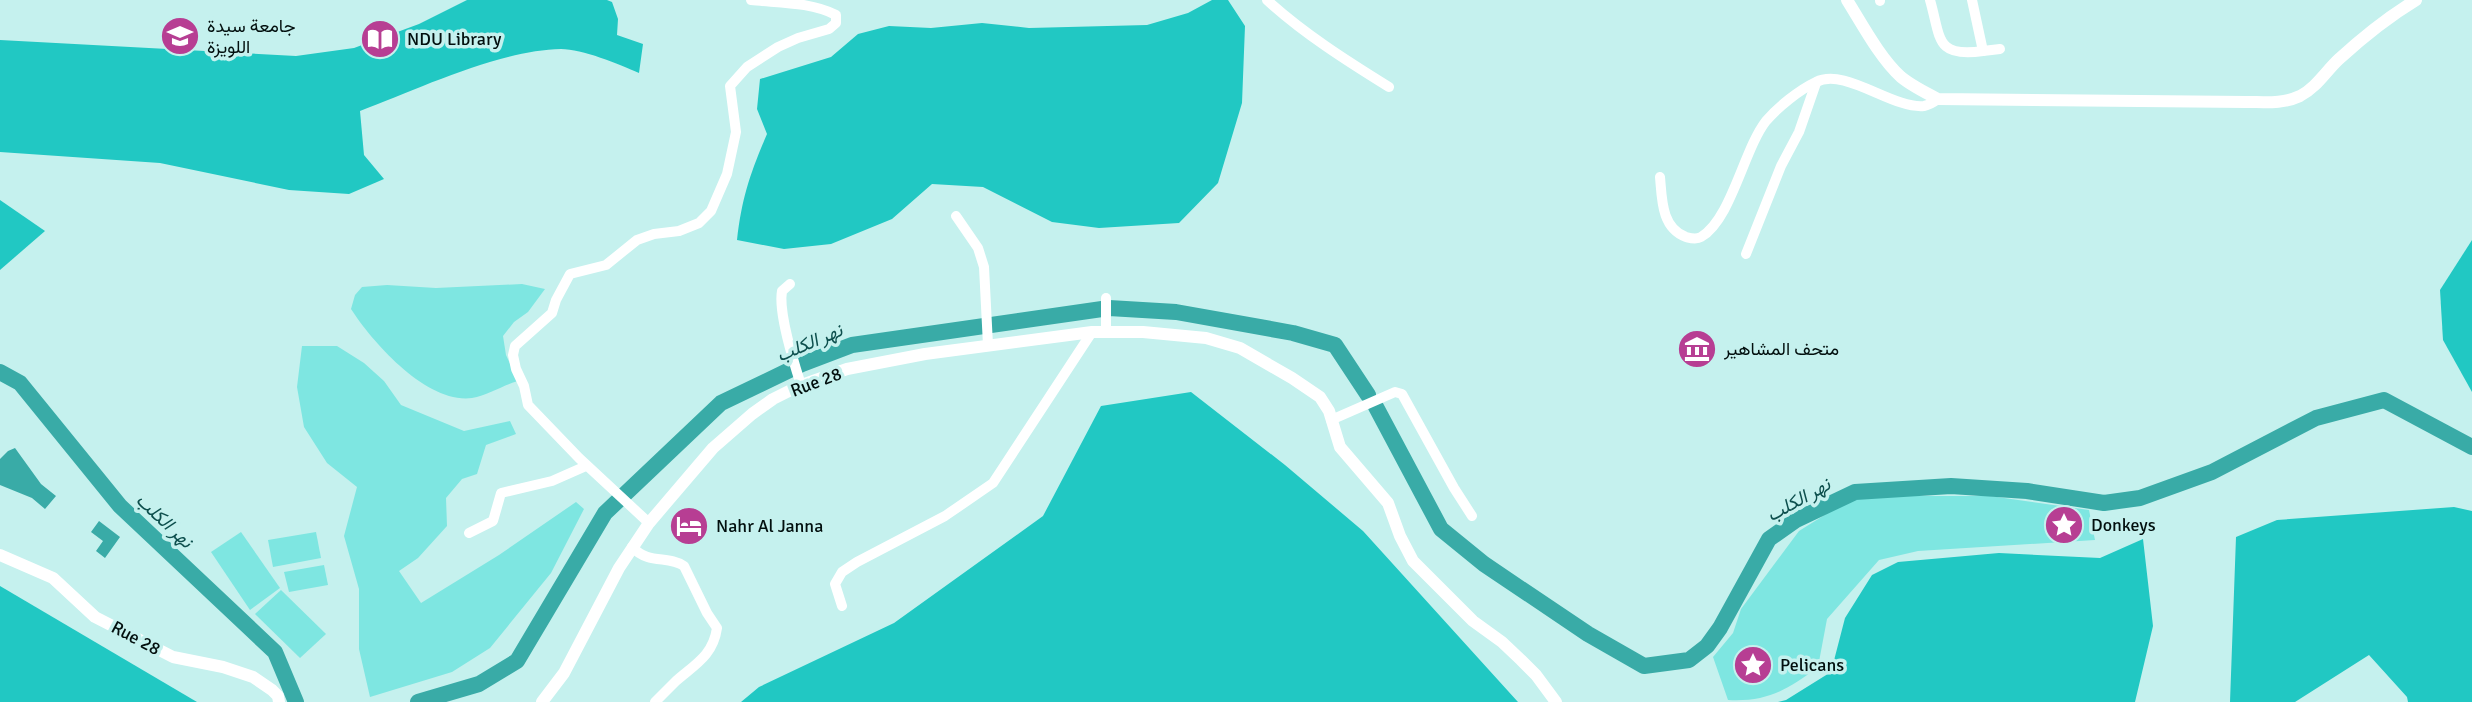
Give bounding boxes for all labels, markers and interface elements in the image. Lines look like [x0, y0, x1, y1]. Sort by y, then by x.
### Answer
school or university icon: جامعة سيدة اللويزة [159, 15, 201, 57]
place label: جامعة سيدة اللويزة [207, 15, 296, 58]
library icon: NDU Library [359, 18, 401, 60]
place label: NDU Library [407, 28, 502, 50]
water label: نهر الكلب [773, 318, 848, 368]
museum icon: متحف المشاهير [1676, 328, 1718, 370]
place label: متحف المشاهير [1723, 338, 1839, 360]
street label: Rue 28 [787, 362, 845, 402]
water label: نهر الكلب [1762, 472, 1836, 527]
water label: نهر الكلب [131, 488, 199, 554]
place icon: Donkeys [2043, 504, 2085, 546]
hotel icon: Nahr Al Janna [668, 505, 710, 547]
place label: Donkeys [2091, 514, 2156, 536]
place label: Nahr Al Janna [716, 515, 823, 537]
street label: Rue 28 [108, 616, 164, 660]
place icon: Pelicans [1732, 644, 1774, 686]
place label: Pelicans [1780, 654, 1844, 676]

